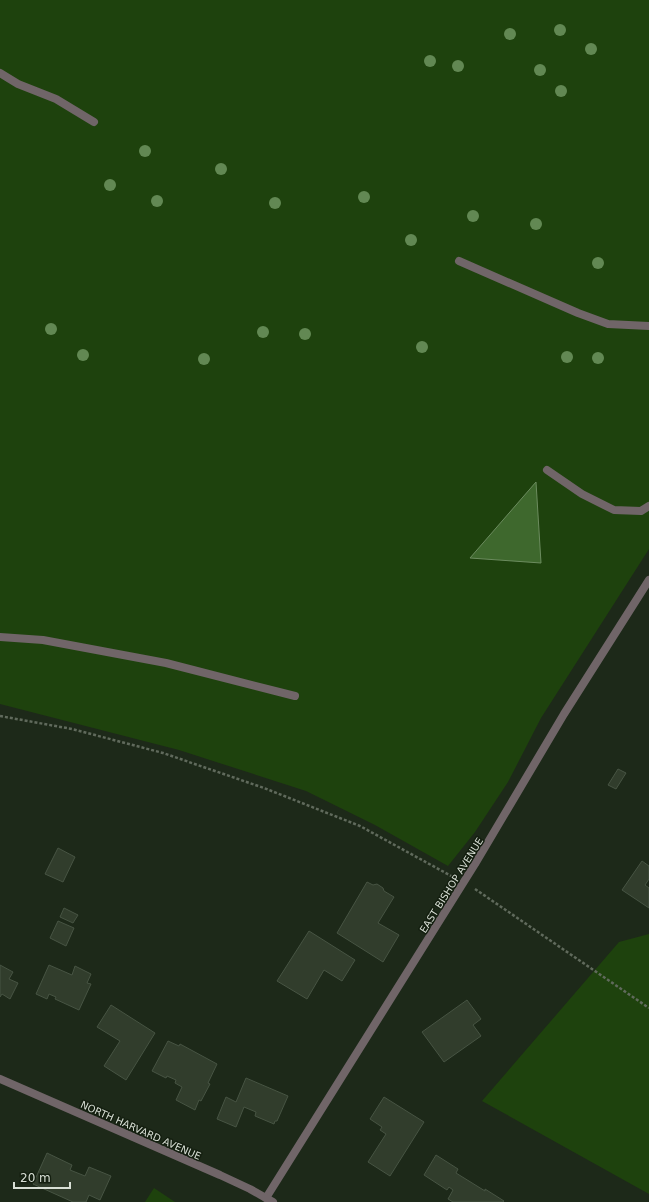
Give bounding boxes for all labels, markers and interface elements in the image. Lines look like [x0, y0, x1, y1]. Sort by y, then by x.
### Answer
street label: EAST BISHOP AVENUE [418, 836, 485, 935]
street label: NORTH HARVARD AVENUE [79, 1099, 203, 1162]
scale bar [14, 1164, 70, 1190]
text: 20 m [20, 1171, 51, 1185]

